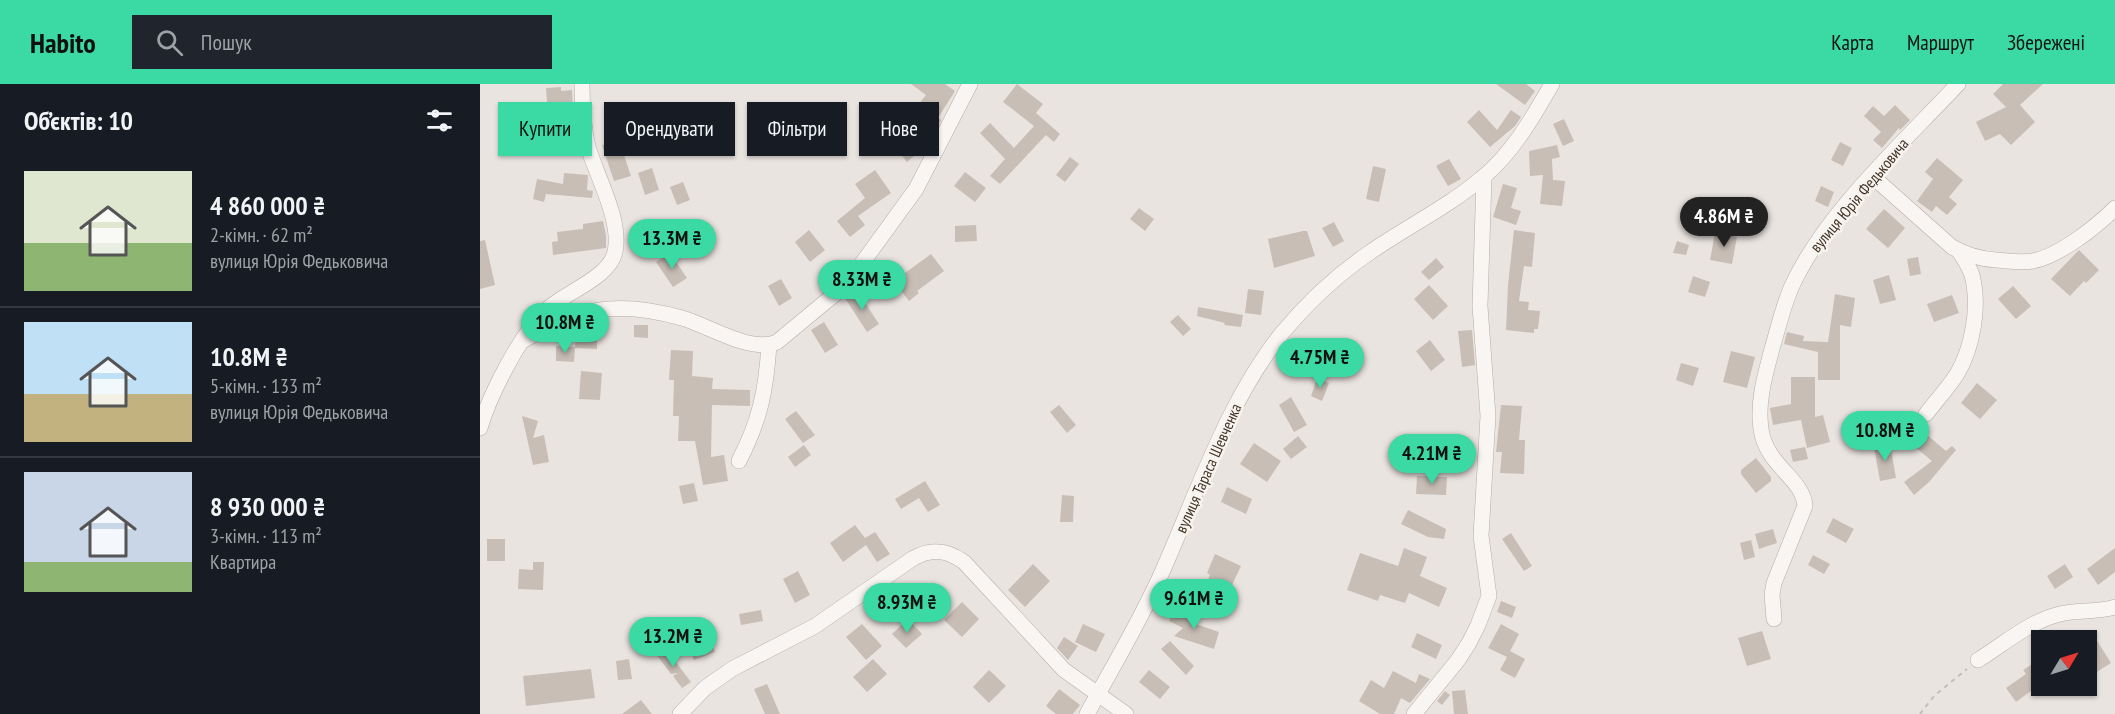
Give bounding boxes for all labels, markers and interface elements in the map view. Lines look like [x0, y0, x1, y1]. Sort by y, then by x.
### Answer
search box [132, 15, 552, 69]
text: Habito [30, 24, 96, 61]
icon: search [153, 26, 186, 59]
text: Пошук [201, 28, 252, 56]
text: Карта [1831, 29, 1874, 56]
text: Маршрут [1907, 29, 1974, 56]
text: Збережені [2007, 29, 2085, 56]
chip: Купити [498, 102, 592, 156]
chip: Орендувати [604, 102, 735, 156]
chip: Фільтри [747, 102, 847, 156]
chip: Нове [859, 102, 939, 156]
text: Об’єктів: 10 [24, 104, 133, 137]
icon: filters [423, 104, 456, 137]
street label: вулиця Юрія Федьковича [1805, 134, 1913, 256]
text: 4 860 000 ₴ [210, 189, 325, 222]
icon: home [72, 195, 144, 267]
pin: 4.86M ₴ [1669, 197, 1779, 248]
text: 4.86M ₴ [1694, 203, 1754, 229]
pin: 13.3M ₴ [617, 219, 727, 270]
text: 2-кімн. · 62 m² [210, 222, 313, 248]
text: 13.3M ₴ [642, 225, 702, 251]
text: вулиця Юрія Федьковича [210, 248, 388, 274]
pin: 8.33M ₴ [807, 260, 917, 311]
text: 8.33M ₴ [832, 266, 892, 292]
pin: 10.8M ₴ [510, 303, 620, 354]
text: 10.8M ₴ [535, 309, 595, 335]
pin: 4.75M ₴ [1265, 338, 1375, 389]
text: 10.8M ₴ [210, 340, 288, 373]
text: 4.75M ₴ [1290, 344, 1350, 370]
icon: home [72, 346, 144, 418]
text: 5-кімн. · 133 m² [210, 373, 322, 399]
text: вулиця Юрія Федьковича [210, 399, 388, 425]
street label: вулиця Тараса Шевченка [1170, 400, 1246, 536]
pin: 10.8M ₴ [1830, 411, 1940, 462]
text: 10.8M ₴ [1855, 417, 1915, 443]
pin: 4.21M ₴ [1377, 434, 1487, 485]
text: 4.21M ₴ [1402, 440, 1462, 466]
text: 8 930 000 ₴ [210, 490, 325, 523]
icon: home [72, 496, 144, 568]
text: 3-кімн. · 113 m² [210, 523, 322, 549]
text: Квартира [210, 549, 276, 575]
pin: 9.61M ₴ [1139, 579, 1249, 630]
pin: 8.93M ₴ [852, 583, 962, 634]
text: 9.61M ₴ [1164, 585, 1224, 611]
text: 8.93M ₴ [877, 589, 937, 615]
pin: 13.2M ₴ [618, 617, 728, 668]
text: 13.2M ₴ [643, 623, 703, 649]
north arrow [2031, 630, 2097, 696]
map controls [2031, 630, 2097, 696]

